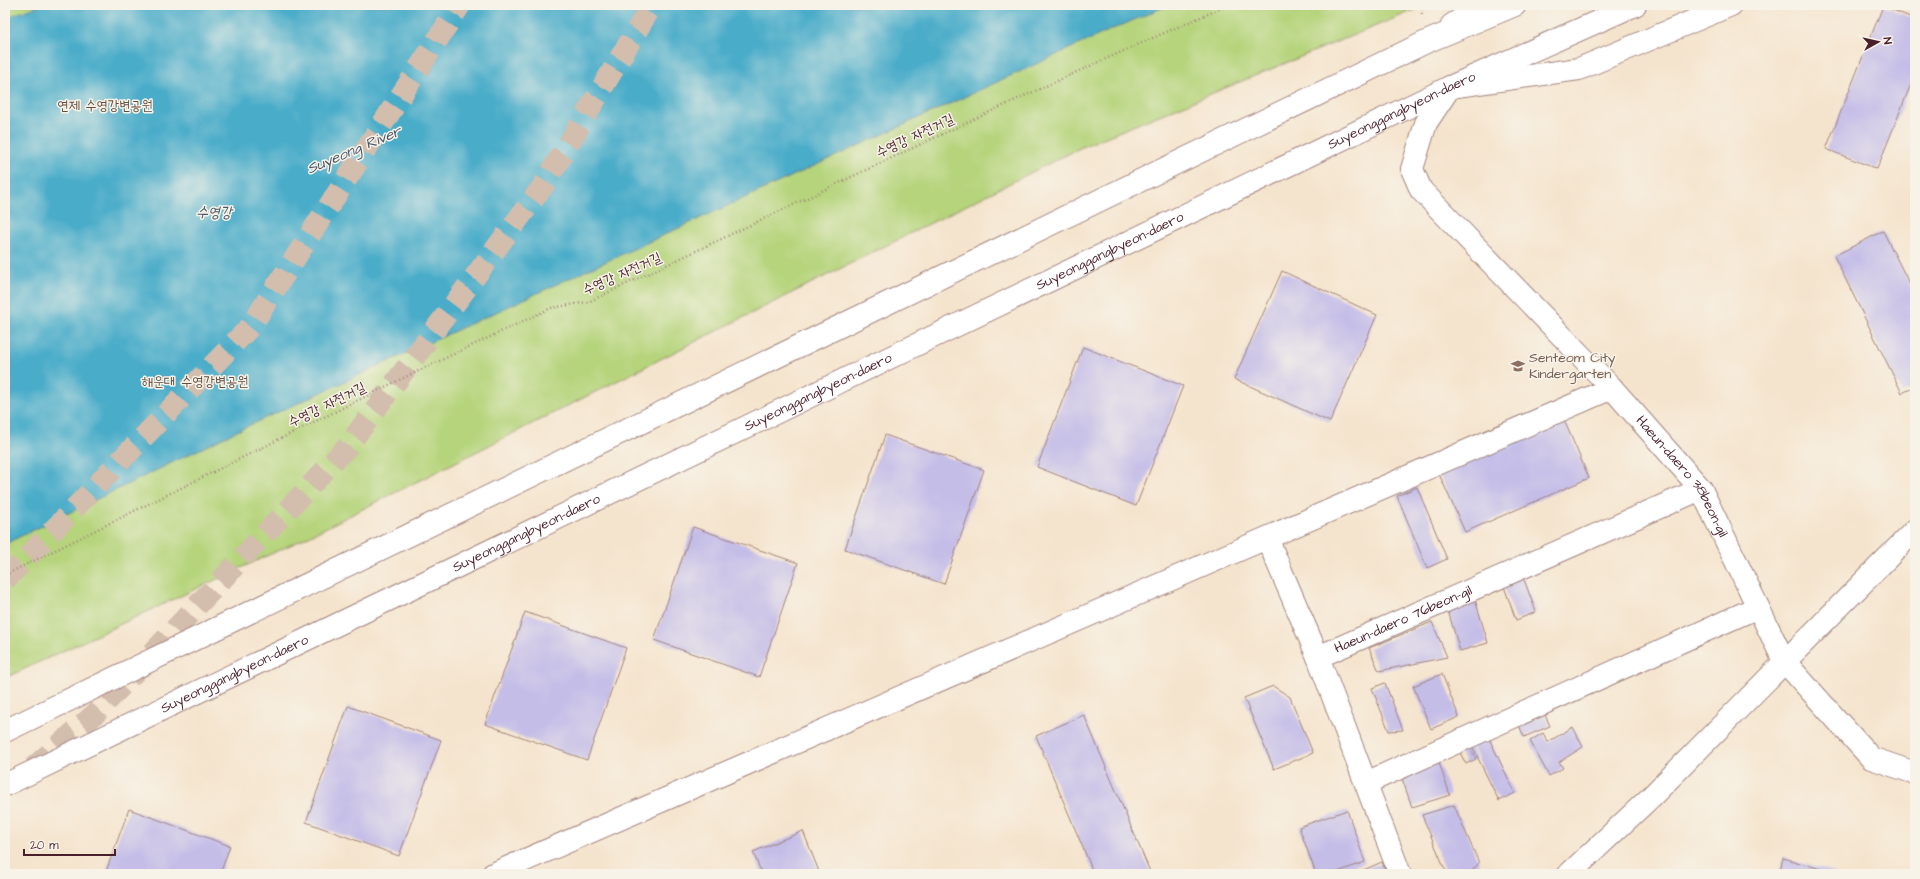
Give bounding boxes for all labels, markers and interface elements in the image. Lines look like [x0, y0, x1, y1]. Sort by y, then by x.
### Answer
north arrow [1858, 22, 1898, 62]
text: N [1879, 36, 1895, 45]
street label: Suyeonggangbyeon-daero [1324, 67, 1479, 155]
park label: 연제 수영강변공원 [57, 96, 153, 116]
street label: 수영강 자전거길 [872, 109, 958, 163]
water label: Suyeong River [304, 120, 406, 180]
water label: 수영강 [196, 202, 234, 223]
street label: Suyeonggangbyeon-daero [1033, 207, 1187, 296]
street label: 수영강 자전거길 [579, 247, 665, 300]
street label: Suyeonggangbyeon-daero [741, 348, 895, 436]
place label: Senteom City Kindergarten [1529, 348, 1616, 384]
school or university icon: Senteom City Kindergarten [1510, 358, 1526, 374]
park label: 해운대 수영강변공원 [142, 372, 249, 392]
street label: 수영강 자전거길 [285, 377, 370, 433]
street label: Haeun-daero 38beon-gil [1631, 411, 1733, 541]
street label: Suyeonggangbyeon-daero [449, 489, 604, 577]
street label: Haeun-daero 76beon-gil [1331, 581, 1475, 659]
street label: Suyeonggangbyeon-daero [157, 630, 312, 718]
scale bar [24, 831, 115, 857]
text: 20 m [30, 837, 59, 854]

